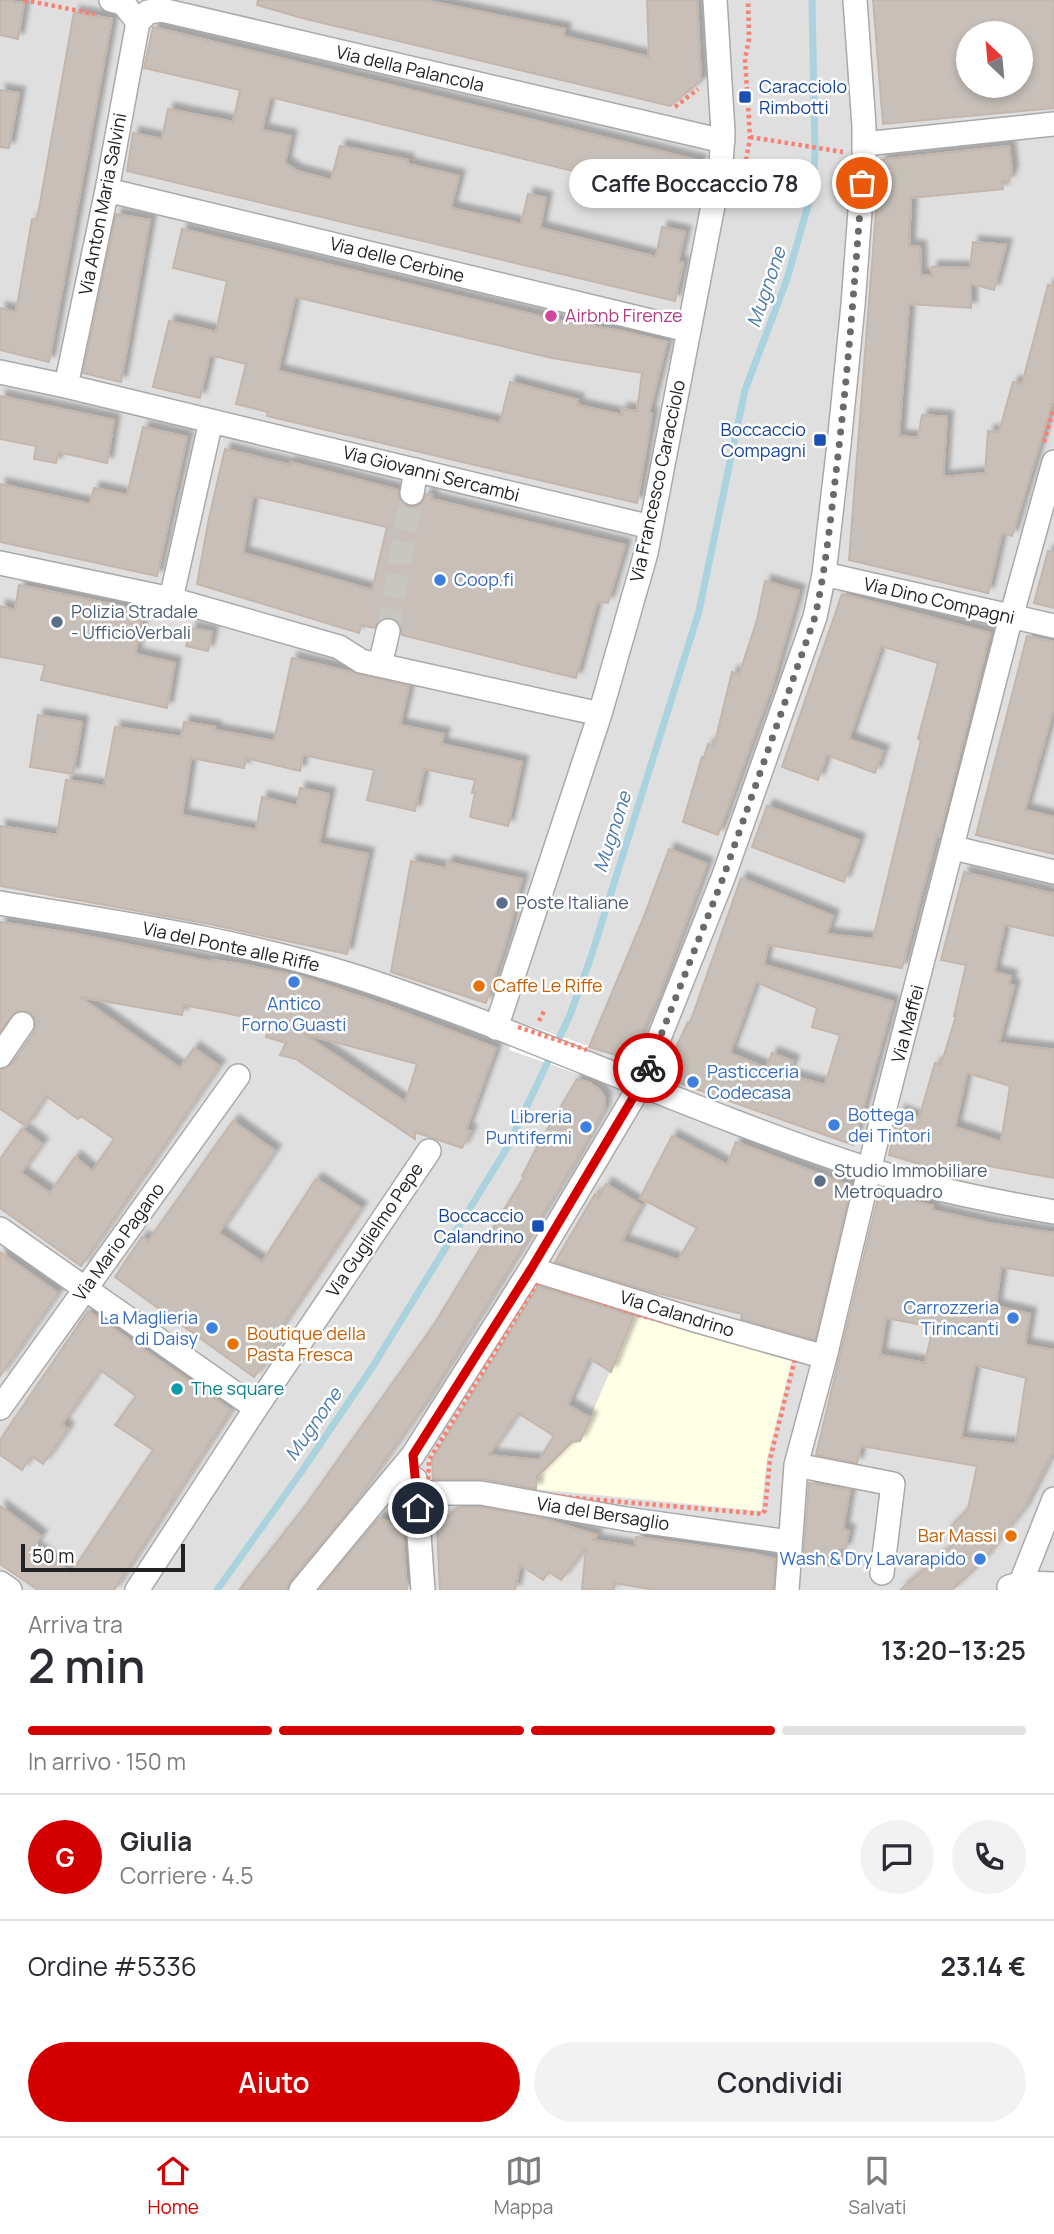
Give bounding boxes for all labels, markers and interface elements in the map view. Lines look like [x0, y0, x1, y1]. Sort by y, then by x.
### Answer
north arrow [956, 21, 1032, 98]
map controls [956, 21, 1033, 98]
street label: Via della Palancola [334, 39, 487, 97]
place label: Caracciolo Rimbotti [759, 74, 847, 119]
marker: Caracciolo Rimbotti [737, 89, 753, 105]
street label: Via Anton Maria Salvini [73, 111, 131, 297]
pin [832, 153, 892, 213]
callout: Caffe Boccaccio 78 [568, 158, 820, 208]
icon: bag [843, 164, 881, 202]
text: Caffe Boccaccio 78 [592, 167, 798, 199]
street label: Via delle Cerbine [327, 231, 467, 287]
water label: Mugnone [740, 242, 792, 331]
place label: Airbnb Firenze [565, 303, 683, 327]
marker: Airbnb Firenze [543, 308, 559, 324]
street label: Via Francesco Caracciolo [624, 378, 690, 584]
place label: Boccaccio Compagni [720, 417, 806, 462]
marker: Boccaccio Compagni [812, 432, 828, 448]
street label: Via Giovanni Sercambi [340, 439, 522, 507]
place label: Coop.fi [454, 567, 514, 591]
street label: Via Dino Compagni [861, 571, 1017, 629]
marker: Coop.fi [432, 572, 448, 588]
place label: Polizia Stradale - UfficioVerbali [71, 599, 198, 644]
marker: Polizia Stradale - UfficioVerbali [49, 614, 65, 630]
water label: Mugnone [587, 787, 638, 876]
place label: Poste Italiane [516, 890, 629, 914]
marker: Poste Italiane [494, 895, 510, 911]
street label: Via del Ponte alle Riffe [140, 916, 322, 977]
place label: Caffe Le Riffe [493, 973, 603, 997]
marker: Antico Forno Guasti [286, 974, 302, 990]
marker: Caffe Le Riffe [471, 978, 487, 994]
street label: Via Maffei [885, 982, 929, 1065]
place label: Antico Forno Guasti [241, 991, 347, 1036]
courier [613, 1033, 683, 1103]
icon: bike [629, 1049, 667, 1087]
place label: Pasticceria Codecasa [707, 1059, 799, 1104]
marker: Pasticceria Codecasa [685, 1074, 701, 1090]
place label: Bottega dei Tintori [848, 1102, 931, 1147]
place label: Libreria Puntifermi [486, 1104, 572, 1149]
marker: Bottega dei Tintori [826, 1117, 842, 1133]
marker: Libreria Puntifermi [578, 1119, 594, 1135]
street label: Via Guglielmo Pepe [320, 1158, 428, 1301]
place label: Studio Immobiliare Metroquadro [834, 1158, 988, 1203]
marker: Studio Immobiliare Metroquadro [812, 1173, 828, 1189]
street label: Via Mario Pagano [67, 1177, 169, 1305]
place label: Boccaccio Calandrino [434, 1203, 524, 1248]
marker: Boccaccio Calandrino [530, 1218, 546, 1234]
street label: Via Calandrino [617, 1284, 738, 1342]
place label: Carrozzeria Tirincanti [903, 1295, 999, 1340]
place label: La Maglieria di Daisy [100, 1305, 199, 1350]
marker: Carrozzeria Tirincanti [1005, 1310, 1021, 1326]
marker: La Maglieria di Daisy [204, 1320, 220, 1336]
place label: Boutique della Pasta Fresca [247, 1321, 366, 1366]
marker: Boutique della Pasta Fresca [225, 1336, 241, 1352]
place label: The square [191, 1376, 284, 1400]
marker: The square [169, 1381, 185, 1397]
water label: Mugnone [278, 1381, 349, 1466]
pin [388, 1478, 448, 1538]
icon: home [399, 1489, 437, 1527]
street label: Via del Bersaglio [535, 1491, 671, 1535]
place label: Bar Massi [918, 1523, 997, 1547]
marker: Bar Massi [1003, 1528, 1019, 1544]
scale bar [21, 1541, 186, 1573]
text: 50 m [32, 1543, 74, 1569]
place label: Wash & Dry Lavarapido [780, 1546, 966, 1570]
marker: Wash & Dry Lavarapido [972, 1551, 988, 1567]
text: Arriva tra [28, 1608, 123, 1640]
text: 13:20–13:25 [881, 1632, 1026, 1668]
text: 2 min [28, 1634, 145, 1697]
text: In arrivo · 150 m [28, 1745, 186, 1777]
button: chat [860, 1820, 934, 1894]
button: phone [952, 1820, 1026, 1894]
text: Giulia [120, 1823, 192, 1859]
text: G [55, 1839, 75, 1875]
text: Corriere · 4.5 [120, 1859, 254, 1891]
text: Ordine #5336 [28, 1948, 197, 1984]
text: 23.14 € [940, 1948, 1026, 1984]
button: Aiuto [28, 2042, 520, 2122]
button: Condividi [534, 2042, 1026, 2122]
tab: Home [147, 2152, 199, 2220]
tab: Mappa [494, 2152, 553, 2220]
tab: Salvati [848, 2152, 907, 2220]

